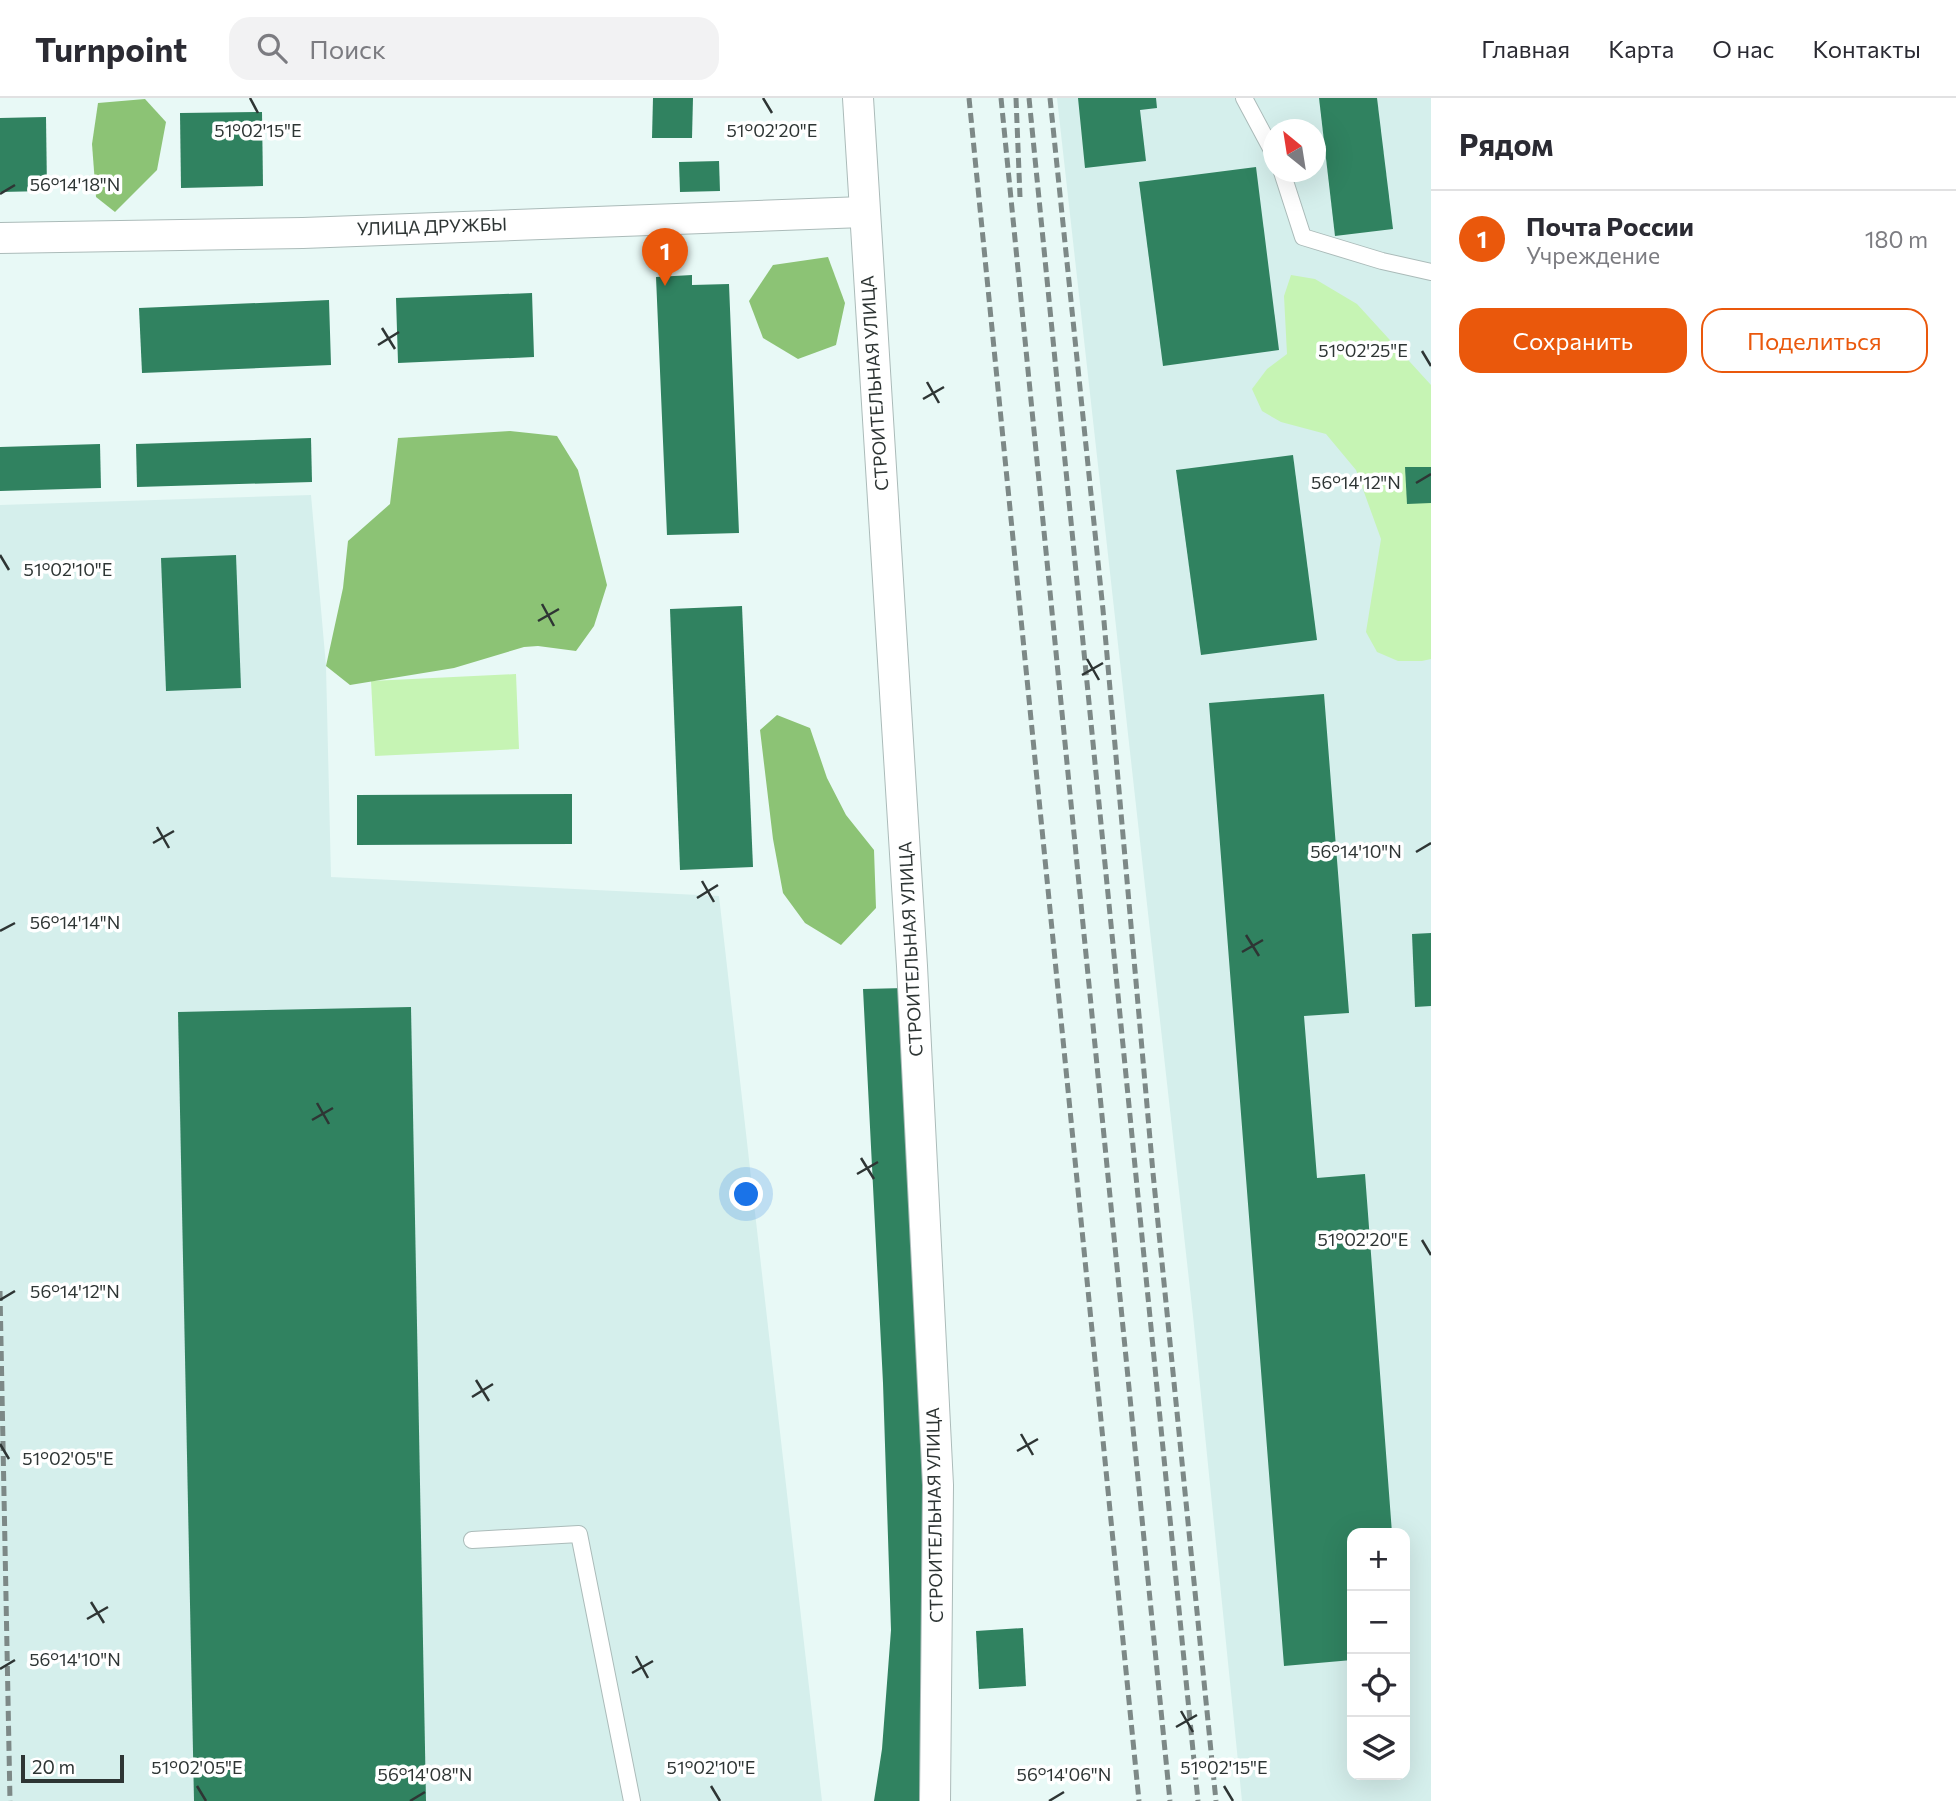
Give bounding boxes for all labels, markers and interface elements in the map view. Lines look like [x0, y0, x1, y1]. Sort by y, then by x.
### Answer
search box [229, 17, 719, 80]
text: Turnpoint [35, 28, 187, 69]
icon: search [253, 29, 291, 67]
text: Поиск [309, 33, 386, 64]
text: Главная [1481, 34, 1570, 63]
text: Карта [1608, 34, 1674, 63]
text: О нас [1712, 34, 1774, 63]
text: Контакты [1812, 34, 1921, 63]
text: 51°02'15"E [214, 119, 302, 141]
text: 51°02'20"E [726, 119, 818, 141]
north arrow [1263, 119, 1326, 182]
text: Рядом [1459, 125, 1553, 162]
text: 56°14'18"N [30, 173, 120, 195]
text: Почта России [1526, 210, 1694, 241]
street label: УЛИЦА ДРУЖБЫ [356, 212, 508, 240]
text: 1 [1477, 225, 1487, 253]
text: 180 m [1865, 225, 1928, 253]
pin: 1 [642, 228, 688, 286]
text: Учреждение [1526, 241, 1660, 269]
street label: СТРОИТЕЛЬНАЯ УЛИЦА [856, 275, 892, 491]
button: Сохранить [1459, 308, 1687, 373]
button: Поделиться [1701, 308, 1928, 373]
text: 51°02'25"E [1318, 339, 1408, 361]
text: 56°14'12"N [1311, 471, 1401, 493]
text: 51°02'10"E [24, 558, 112, 580]
text: 56°14'10"N [1310, 840, 1402, 862]
street label: СТРОИТЕЛЬНАЯ УЛИЦА [893, 841, 927, 1057]
text: 56°14'14"N [30, 911, 120, 933]
your location [729, 1177, 763, 1211]
text: 51°02'20"E [1317, 1228, 1409, 1250]
text: 56°14'12"N [30, 1280, 120, 1302]
street label: СТРОИТЕЛЬНАЯ УЛИЦА [921, 1407, 947, 1623]
text: 51°02'05"E [22, 1447, 114, 1469]
map controls [1347, 1528, 1410, 1780]
button: + [1347, 1528, 1410, 1591]
button: − [1347, 1591, 1410, 1654]
text: 56°14'10"N [29, 1648, 121, 1670]
button: locate [1347, 1654, 1410, 1717]
button: layers [1347, 1717, 1410, 1780]
scale bar [21, 1752, 124, 1784]
text: 20 m [32, 1755, 75, 1778]
text: 51°02'05"E [151, 1756, 243, 1778]
text: 51°02'10"E [667, 1756, 755, 1778]
text: 51°02'15"E [1180, 1756, 1268, 1778]
text: 56°14'08"N [378, 1763, 472, 1785]
text: 56°14'06"N [1017, 1763, 1111, 1785]

